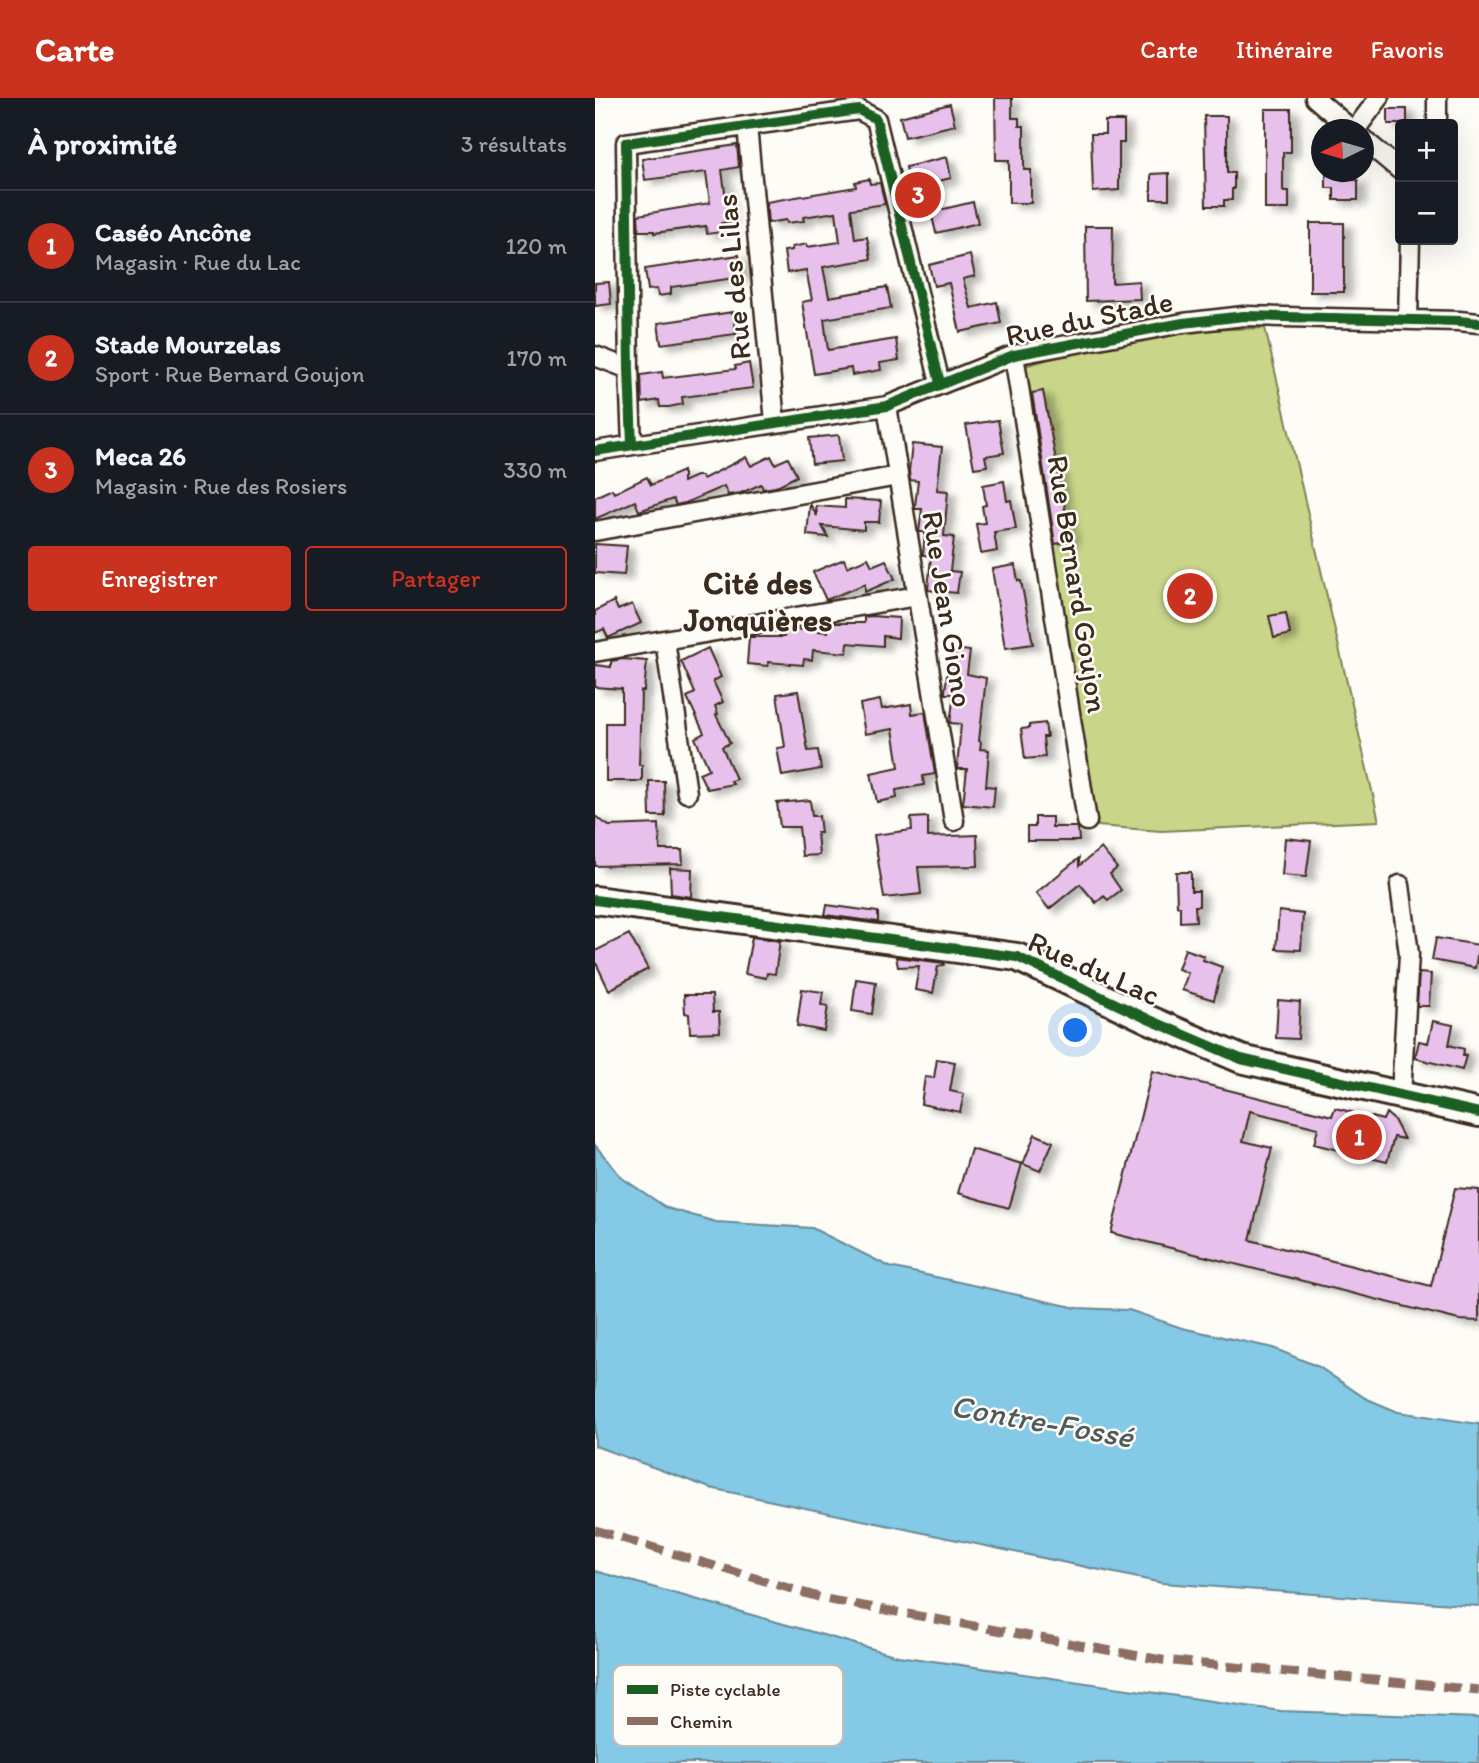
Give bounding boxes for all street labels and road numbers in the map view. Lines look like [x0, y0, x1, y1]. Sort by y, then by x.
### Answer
street label: Rue des Lilas [707, 193, 759, 361]
street label: Rue du Stade [1002, 282, 1176, 354]
street label: Rue Bernard Goujon [1039, 453, 1117, 715]
street label: Rue Jean Giono [914, 508, 982, 710]
street label: Rue du Lac [1022, 923, 1166, 1013]

